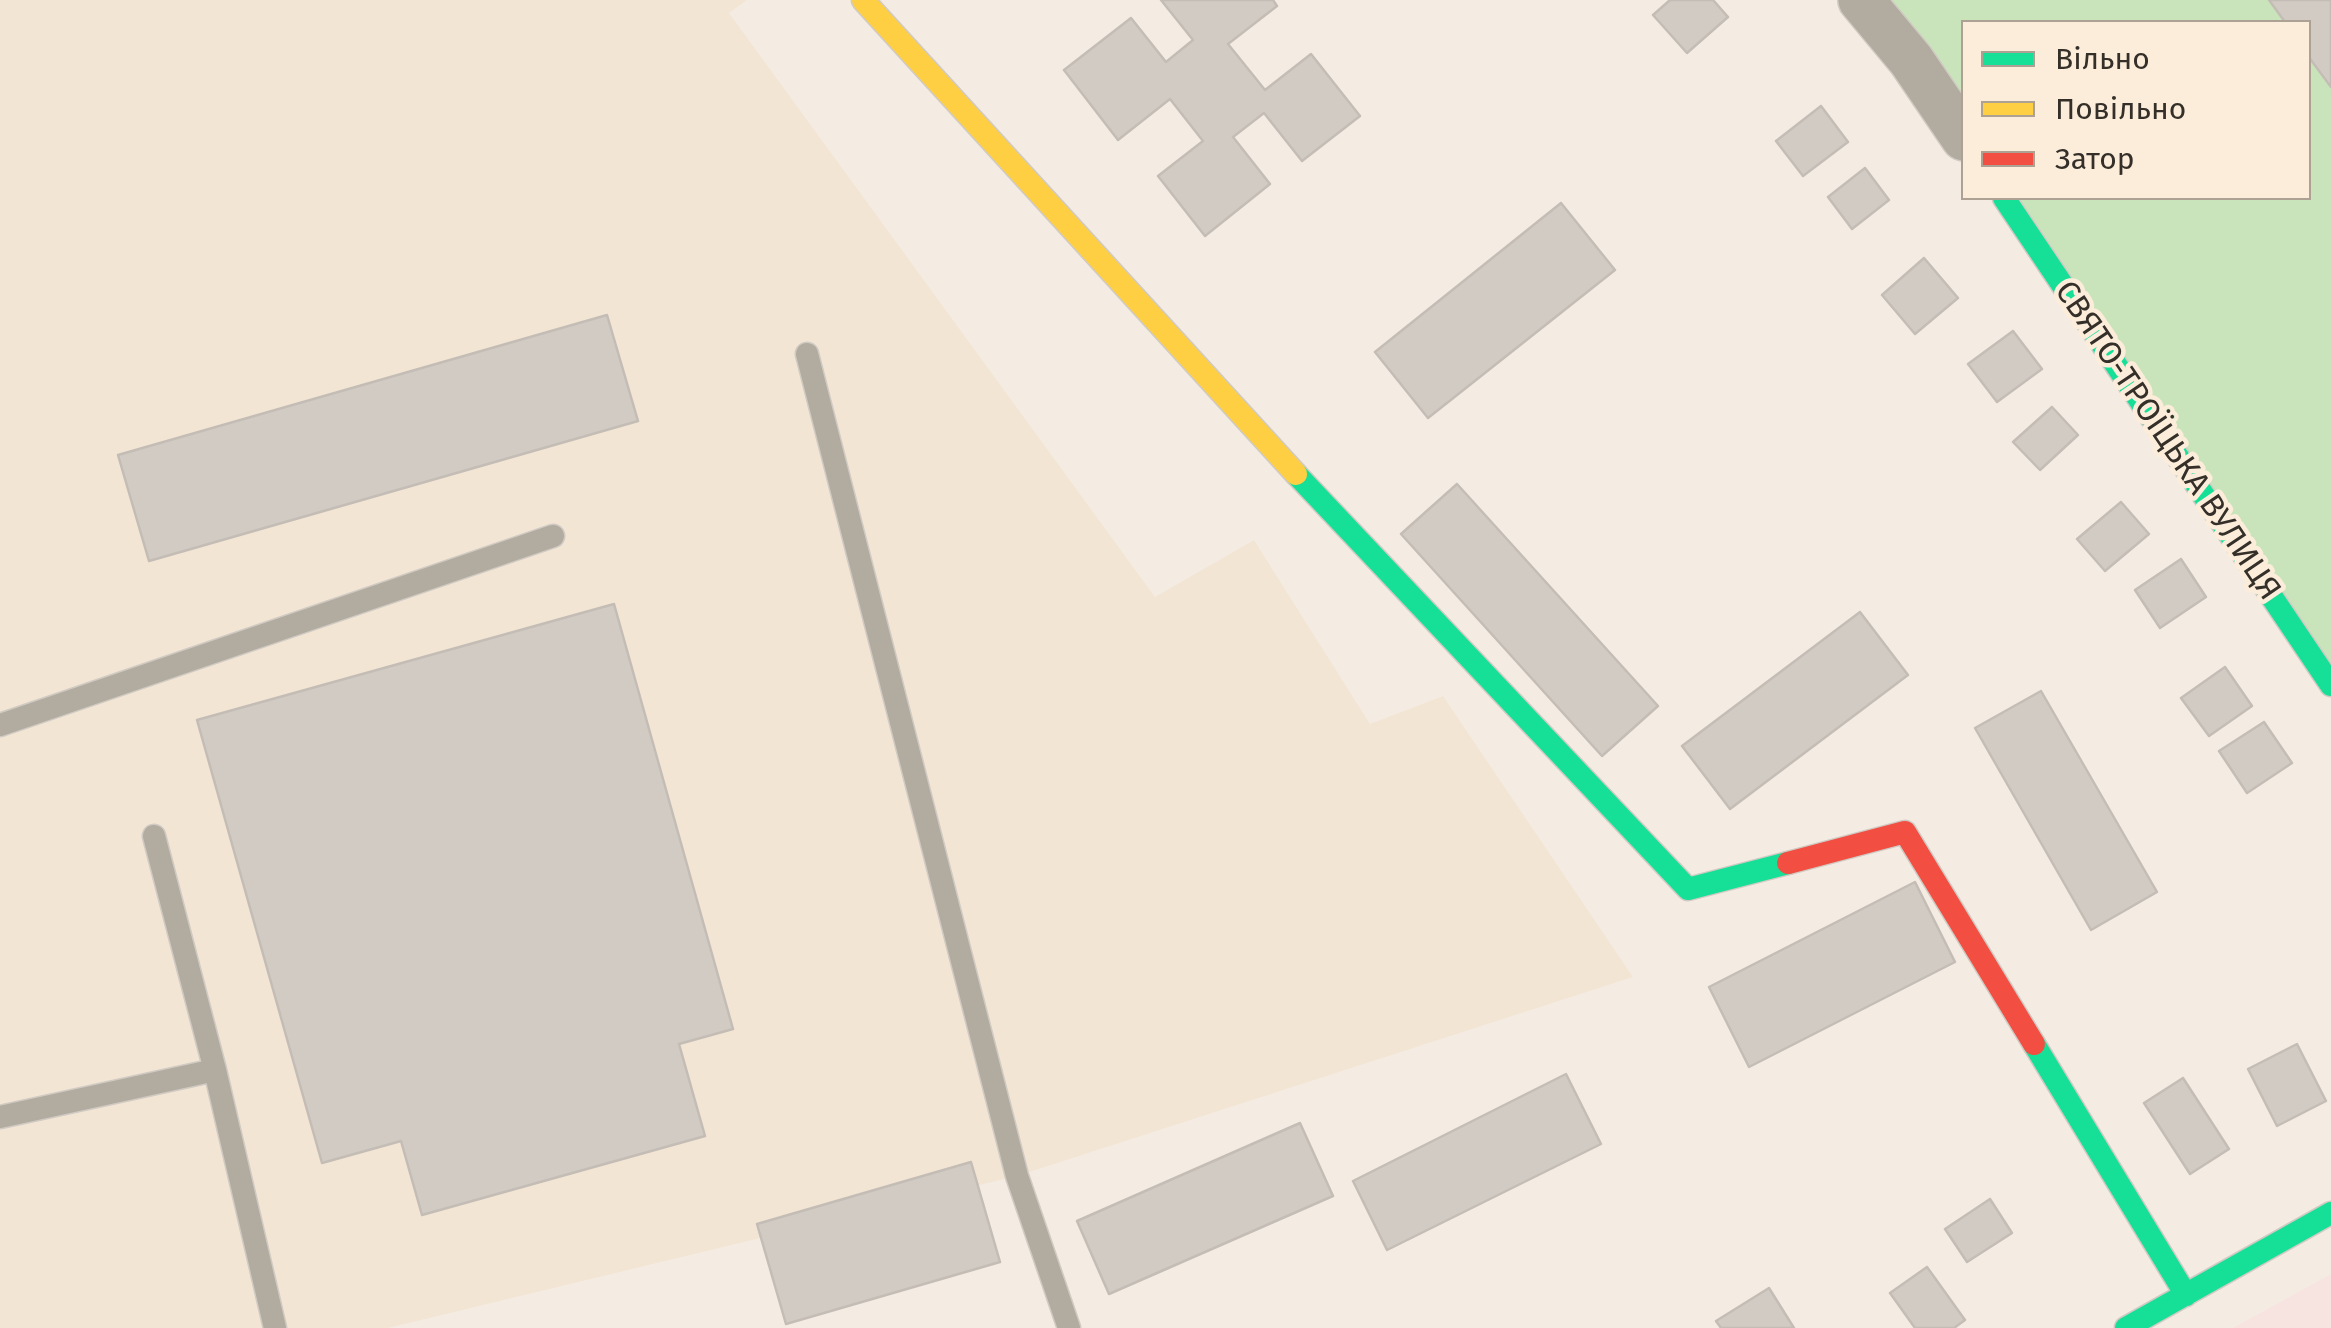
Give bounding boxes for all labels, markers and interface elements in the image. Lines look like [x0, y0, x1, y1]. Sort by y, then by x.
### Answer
legend [1961, 20, 2311, 200]
text: Вільно [2055, 41, 2150, 77]
text: Повільно [2055, 91, 2186, 127]
text: Затор [2055, 141, 2134, 177]
street label: СВЯТО-ТРОЇЦЬКА ВУЛИЦЯ [2046, 274, 2288, 608]

